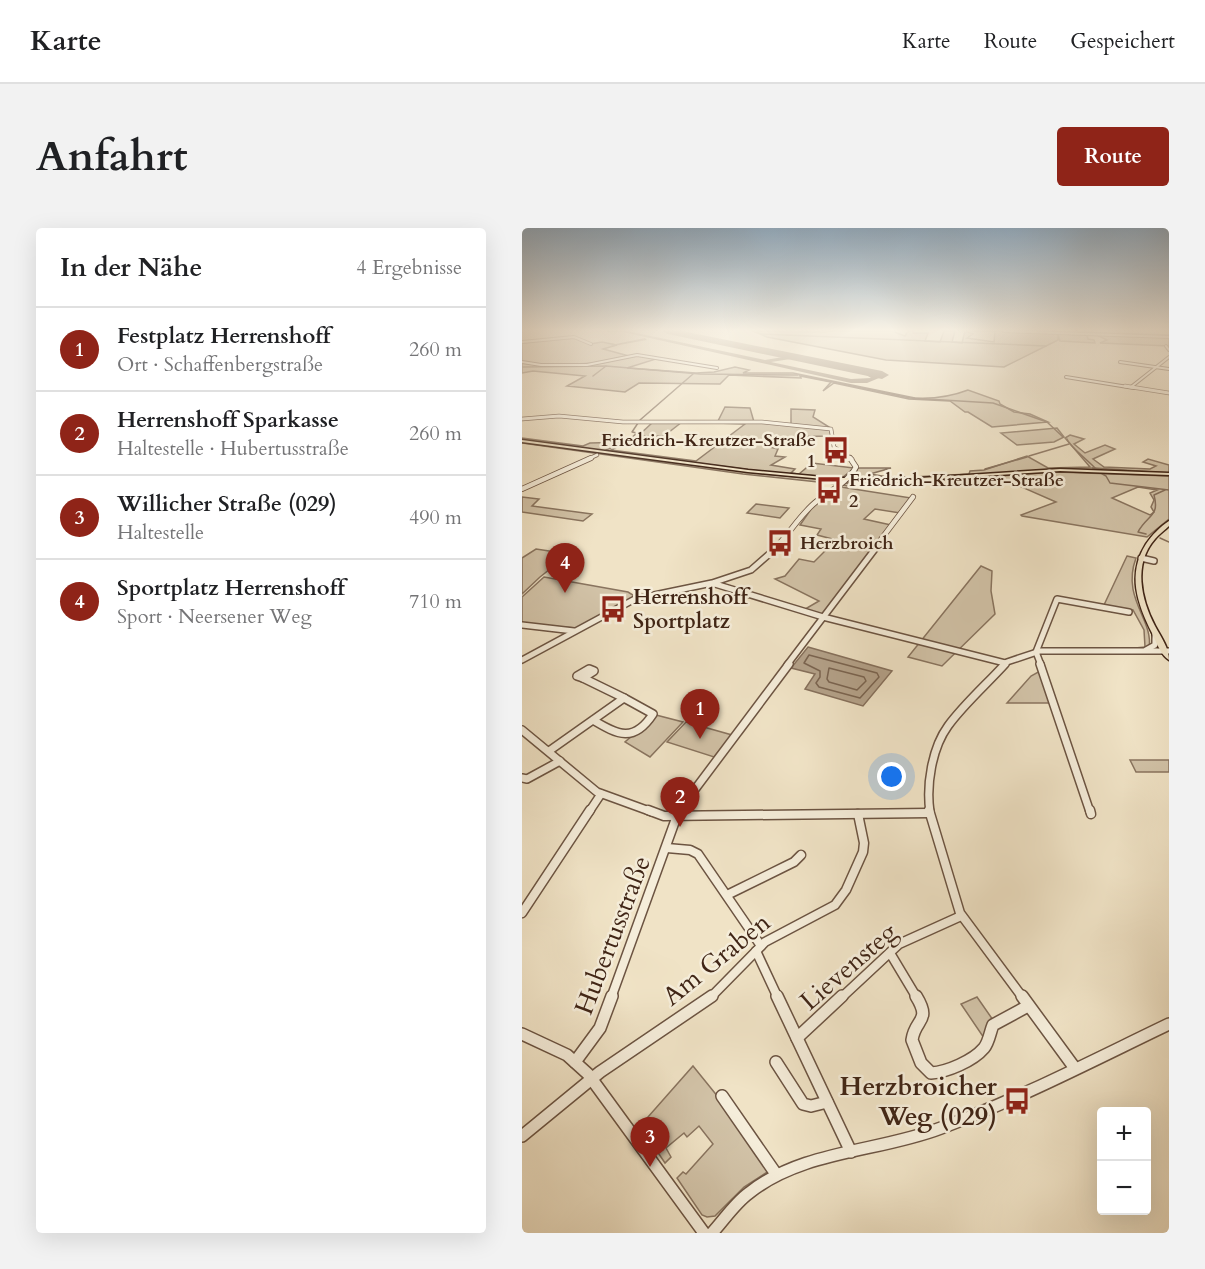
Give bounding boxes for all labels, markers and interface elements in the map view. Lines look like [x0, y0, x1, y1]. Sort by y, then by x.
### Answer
text: Karte [30, 22, 102, 60]
text: Karte [902, 27, 951, 56]
text: Route [984, 27, 1037, 56]
text: Gespeichert [1070, 27, 1175, 56]
button: Route [1057, 127, 1169, 186]
text: Anfahrt [36, 128, 188, 185]
text: In der Nähe [60, 250, 202, 285]
text: 4 Ergebnisse [356, 254, 462, 281]
text: Festplatz Herrenshoff [117, 321, 330, 351]
text: 1 [74, 336, 85, 363]
text: 260 m [409, 336, 462, 363]
text: Ort · Schaffenbergstraße [117, 351, 323, 378]
text: Herrenshoff Sparkasse [117, 405, 339, 435]
text: 2 [74, 420, 85, 447]
text: 260 m [409, 420, 462, 447]
place label: Friedrich-Kreutzer-Straße 1 [601, 428, 816, 474]
text: Haltestelle · Hubertusstraße [117, 435, 349, 462]
bus stop icon: Friedrich-Kreutzer-Straße 1 [821, 435, 851, 465]
place label: Friedrich-Kreutzer-Straße 2 [849, 468, 1064, 514]
bus stop icon: Friedrich-Kreutzer-Straße 2 [814, 475, 844, 505]
text: Willicher Straße (029) [117, 489, 337, 519]
text: 3 [74, 504, 85, 531]
text: 490 m [409, 504, 462, 531]
text: Haltestelle [117, 519, 204, 546]
bus stop icon: Herzbroich [765, 528, 795, 558]
place label: Herzbroich [800, 531, 894, 556]
pin: 4 [546, 544, 585, 593]
text: Sportplatz Herrenshoff [117, 573, 345, 603]
place label: Herrenshoff Sportplatz [633, 583, 751, 636]
text: 4 [74, 588, 85, 615]
text: 710 m [409, 588, 462, 615]
bus stop icon: Herrenshoff Sportplatz [598, 594, 628, 624]
text: Sport · Neersener Weg [117, 603, 312, 630]
pin: 1 [680, 690, 720, 739]
your location [877, 762, 906, 791]
pin: 2 [660, 778, 700, 827]
street label: Hubertusstraße [566, 851, 659, 1020]
street label: Am Graben [655, 905, 778, 1014]
street label: Lievensteg [792, 914, 905, 1018]
place label: Herzbroicher Weg (029) [840, 1069, 998, 1134]
bus stop icon: Herzbroicher Weg (029) [1002, 1086, 1032, 1116]
map controls [1097, 1107, 1151, 1215]
button: + [1097, 1107, 1151, 1161]
pin: 3 [630, 1118, 670, 1167]
button: − [1097, 1161, 1151, 1215]

